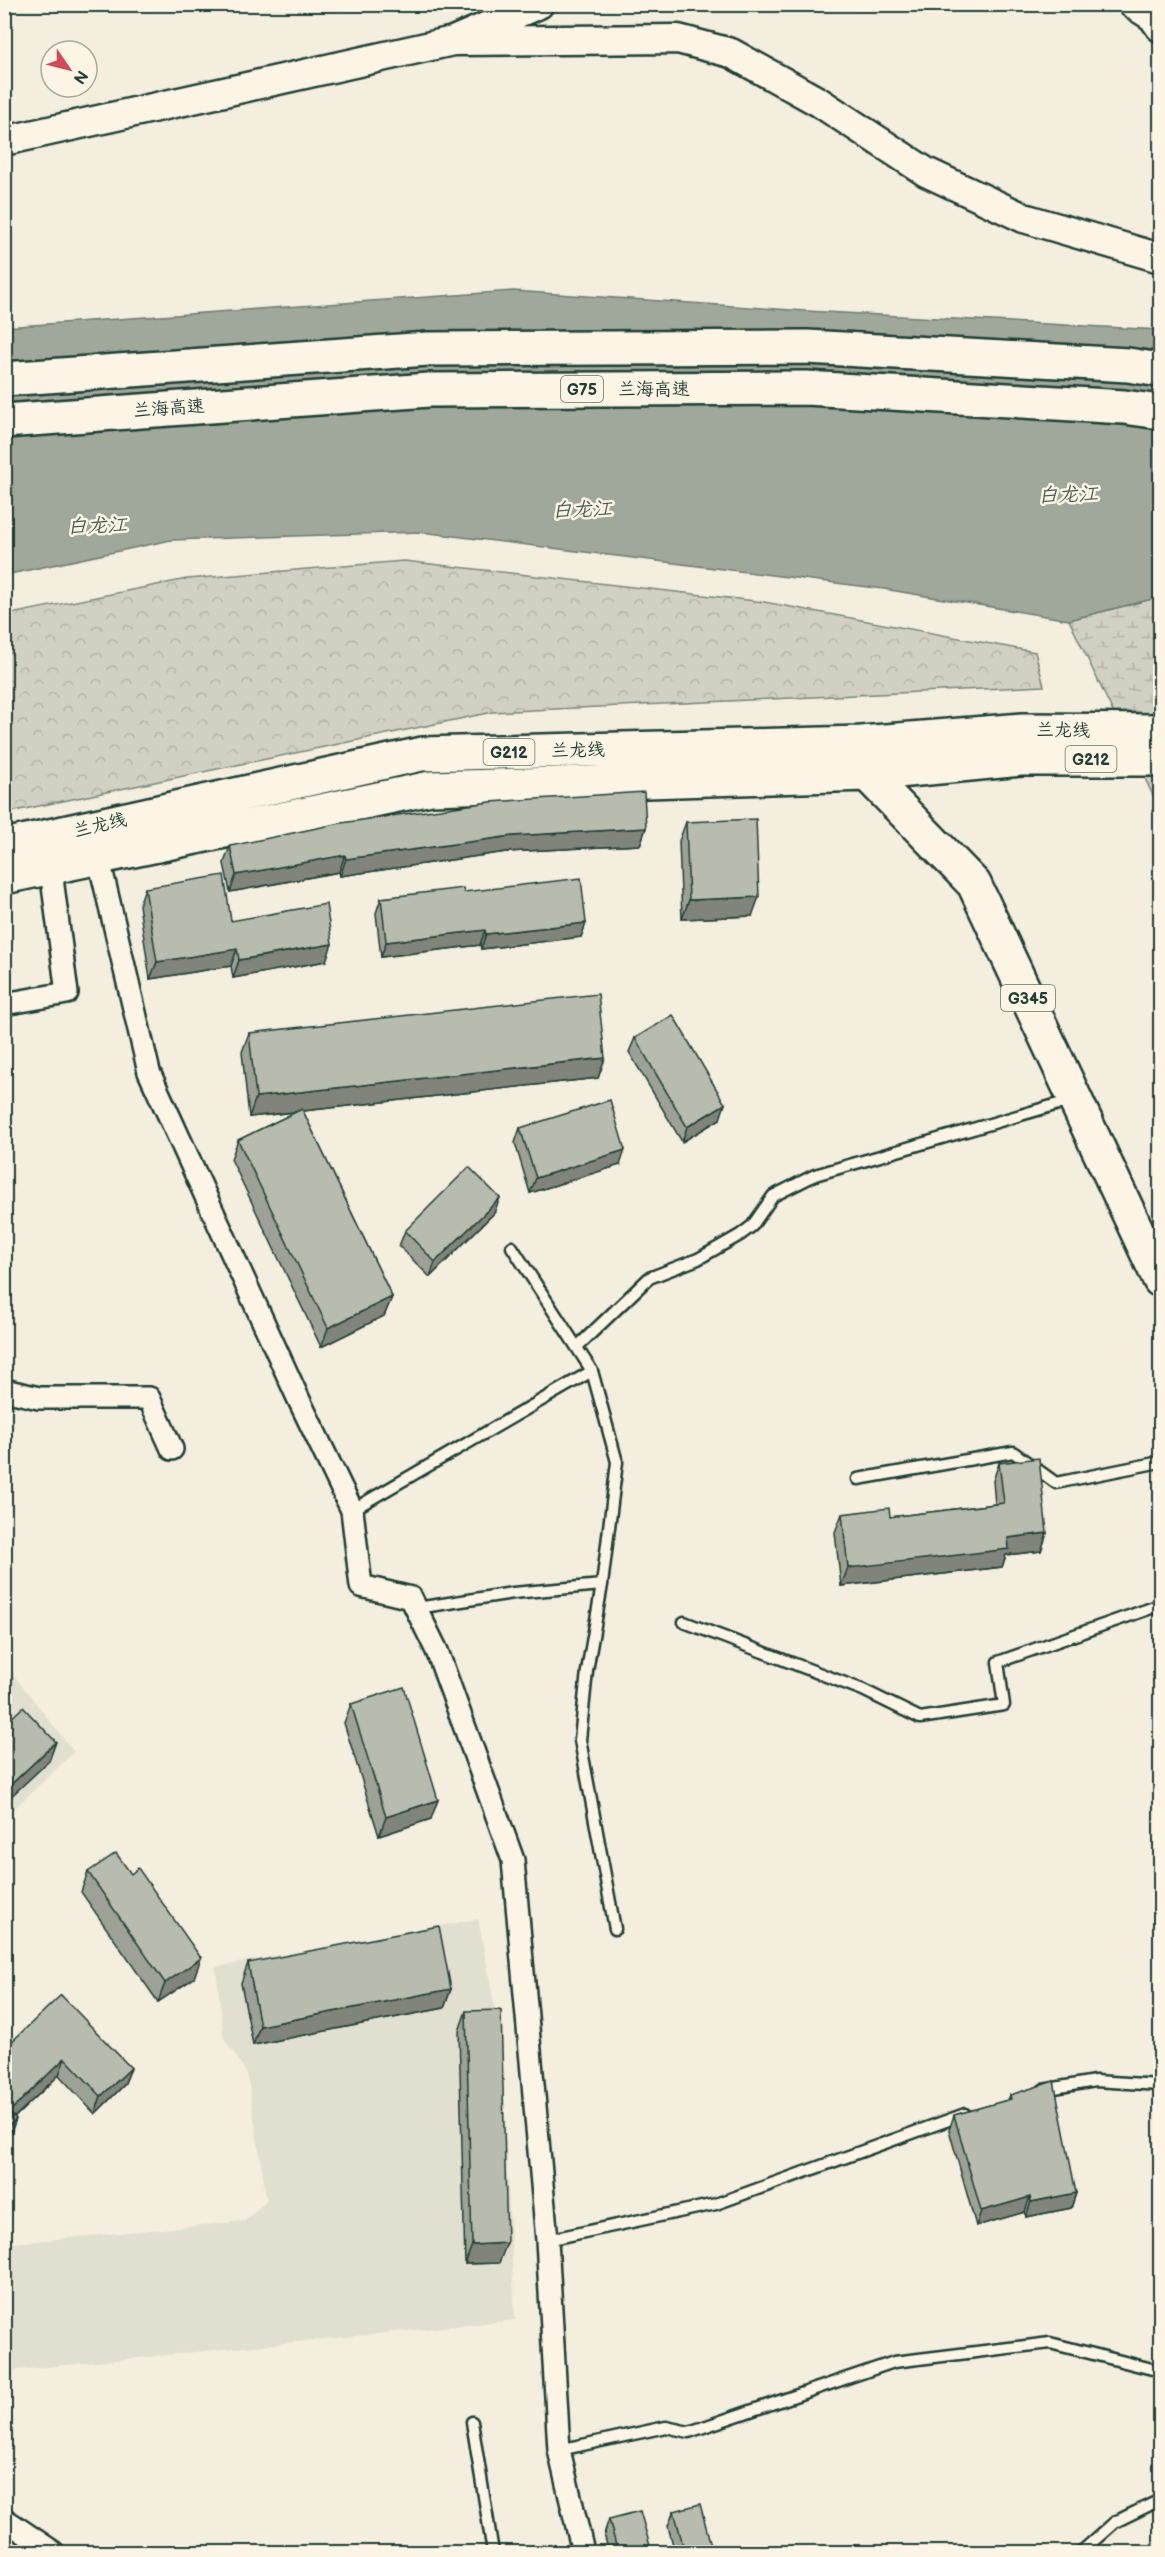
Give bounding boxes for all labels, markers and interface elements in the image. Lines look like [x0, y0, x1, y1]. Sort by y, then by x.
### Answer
north arrow [39, 39, 99, 99]
text: N [69, 66, 91, 87]
road number: G75 [561, 376, 603, 402]
street label: 兰海高速 [618, 379, 690, 400]
street label: 兰海高速 [132, 396, 206, 421]
water label: 白龙江 [1038, 482, 1099, 508]
water label: 白龙江 [552, 497, 613, 523]
water label: 白龙江 [67, 513, 128, 539]
street label: 兰龙线 [1036, 720, 1090, 741]
road number: G212 [484, 739, 534, 765]
street label: 兰龙线 [551, 740, 605, 761]
road number: G212 [1066, 746, 1116, 772]
street label: 兰龙线 [71, 809, 129, 842]
road number: G345 [1001, 985, 1055, 1011]

